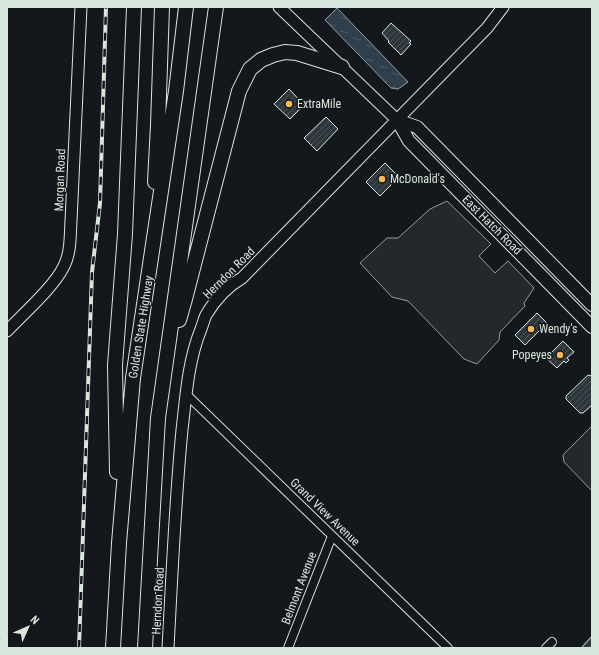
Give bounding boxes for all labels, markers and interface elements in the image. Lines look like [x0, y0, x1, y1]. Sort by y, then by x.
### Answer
place label: ExtraMile [297, 97, 342, 111]
marker: ExtraMile [284, 99, 294, 109]
street label: Morgan Road [52, 148, 68, 212]
place label: McDonald's [390, 172, 445, 186]
marker: McDonald's [377, 174, 387, 184]
street label: East Hatch Road [459, 192, 525, 258]
street label: Herndon Road [200, 244, 258, 302]
street label: Golden State Highway [126, 275, 156, 379]
place label: Wendy's [539, 322, 578, 336]
marker: Wendy's [526, 324, 536, 334]
place label: Popeyes [512, 348, 552, 362]
marker: Popeyes [555, 350, 565, 360]
street label: Grand View Avenue [287, 475, 363, 549]
street label: Belmont Avenue [279, 549, 319, 626]
street label: Herndon Road [149, 567, 167, 635]
north arrow [8, 607, 48, 647]
text: N [28, 613, 42, 627]

